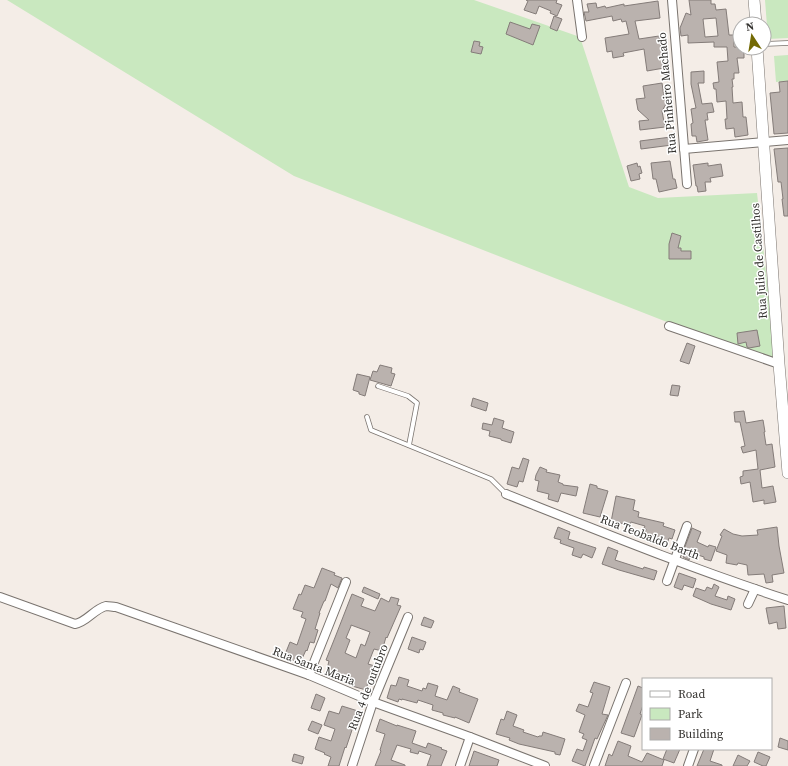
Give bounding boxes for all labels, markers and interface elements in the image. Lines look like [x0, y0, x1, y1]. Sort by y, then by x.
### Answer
north arrow [732, 16, 772, 56]
text: N [745, 19, 756, 35]
street label: Rua Pinheiro Machado [654, 31, 680, 154]
street label: Rua Julio de Castilhos [747, 203, 771, 319]
street label: Rua Teobaldo Barth [598, 511, 702, 563]
street label: Rua 4 de outubro [344, 641, 392, 732]
street label: Rua Santa Maria [270, 643, 358, 689]
legend [642, 678, 772, 750]
text: Road [678, 686, 705, 702]
text: Park [678, 706, 703, 722]
text: Building [678, 726, 723, 742]

